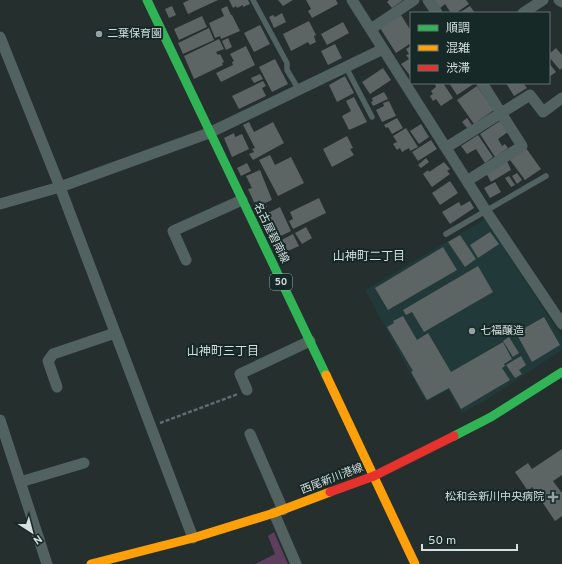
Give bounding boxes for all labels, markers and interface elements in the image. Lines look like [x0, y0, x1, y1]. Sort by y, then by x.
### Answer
legend [410, 12, 550, 84]
text: 順調 [446, 21, 470, 37]
place label: 二葉保育園 [107, 27, 162, 41]
marker: 二葉保育園 [94, 29, 104, 39]
text: 混雑 [446, 41, 470, 57]
text: 渋滞 [446, 61, 470, 77]
street label: 名古屋碧南線 [250, 200, 292, 266]
district label: 山神町二丁目 [333, 249, 405, 265]
road number: 50 [270, 274, 292, 290]
place label: 七福醸造 [480, 324, 524, 338]
marker: 七福醸造 [467, 326, 477, 336]
district label: 山神町三丁目 [187, 344, 259, 360]
street label: 西尾新川港線 [299, 461, 365, 497]
place label: 松和会新川中央病院 [445, 490, 544, 504]
marker: 松和会新川中央病院 [547, 491, 559, 503]
north arrow [12, 512, 52, 552]
scale bar [422, 526, 517, 552]
text: N [30, 531, 45, 547]
text: 50 m [428, 533, 456, 549]

